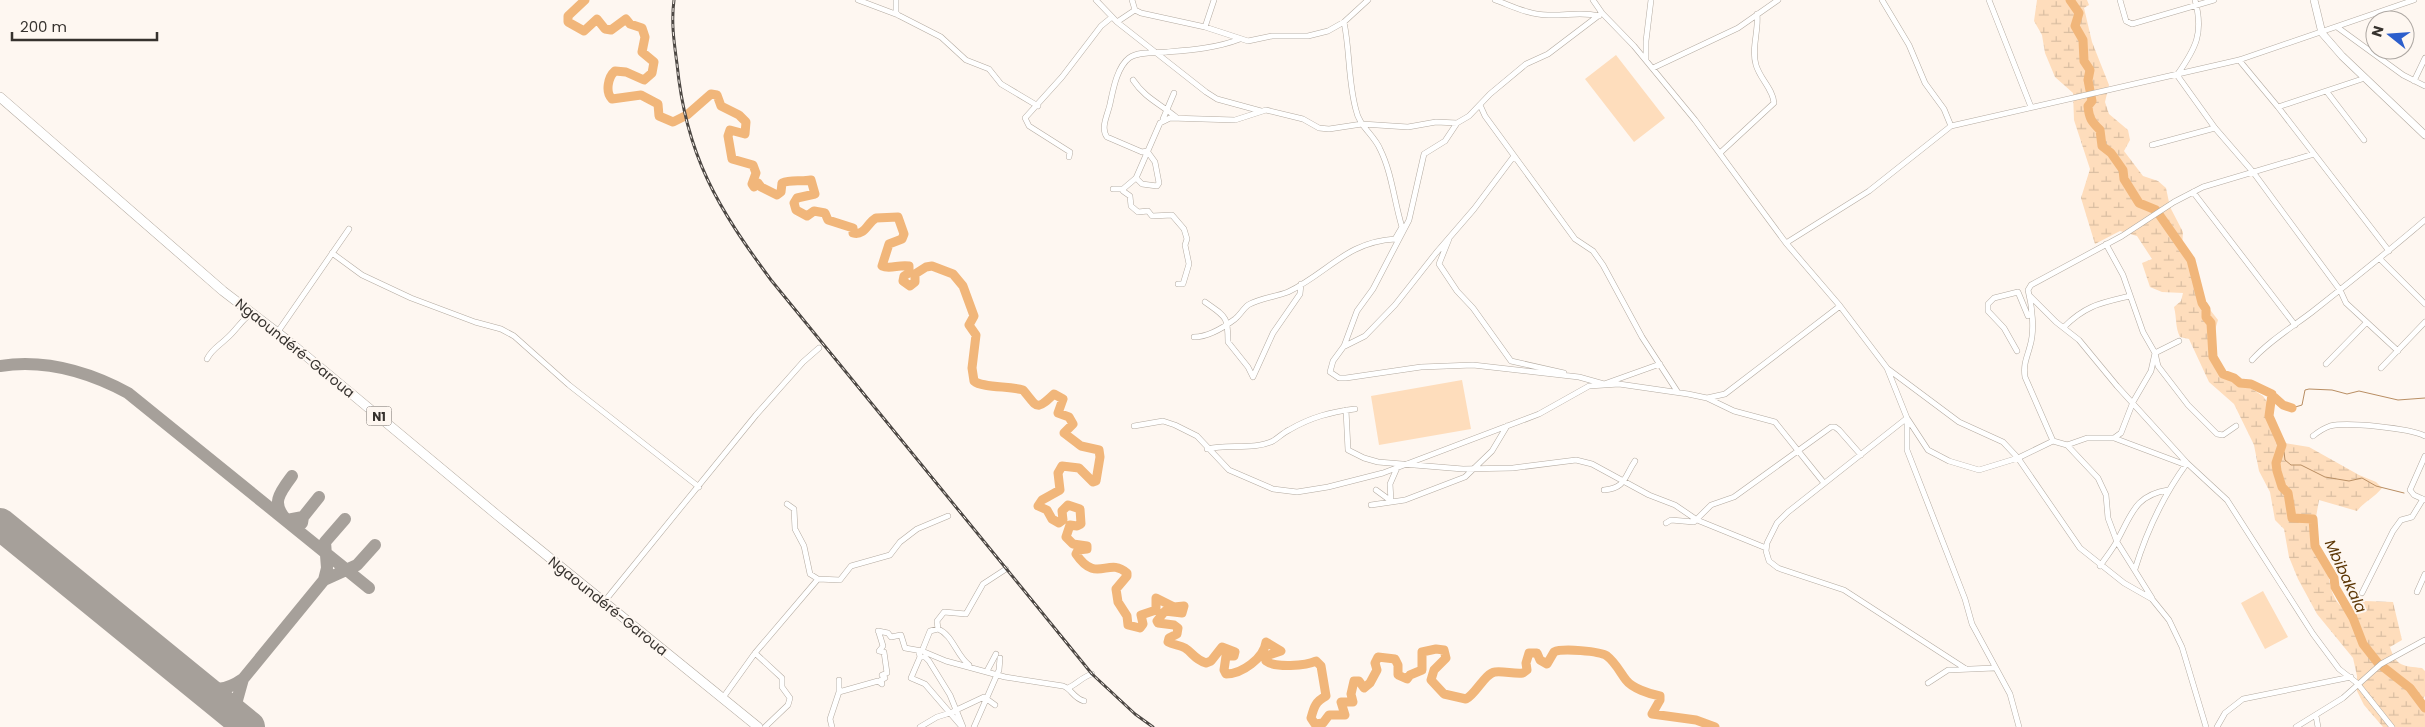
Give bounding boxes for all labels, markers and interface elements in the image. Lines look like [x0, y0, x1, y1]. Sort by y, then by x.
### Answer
scale bar [12, 10, 158, 42]
north arrow [2365, 10, 2415, 60]
text: 200 m [20, 16, 67, 37]
text: N [2366, 23, 2389, 39]
street label: Ngaoundéré-Garoua [231, 294, 359, 402]
road number: N1 [366, 406, 392, 426]
water label: Mbibakala [2320, 536, 2372, 616]
street label: Ngaoundéré-Garoua [544, 552, 672, 660]

